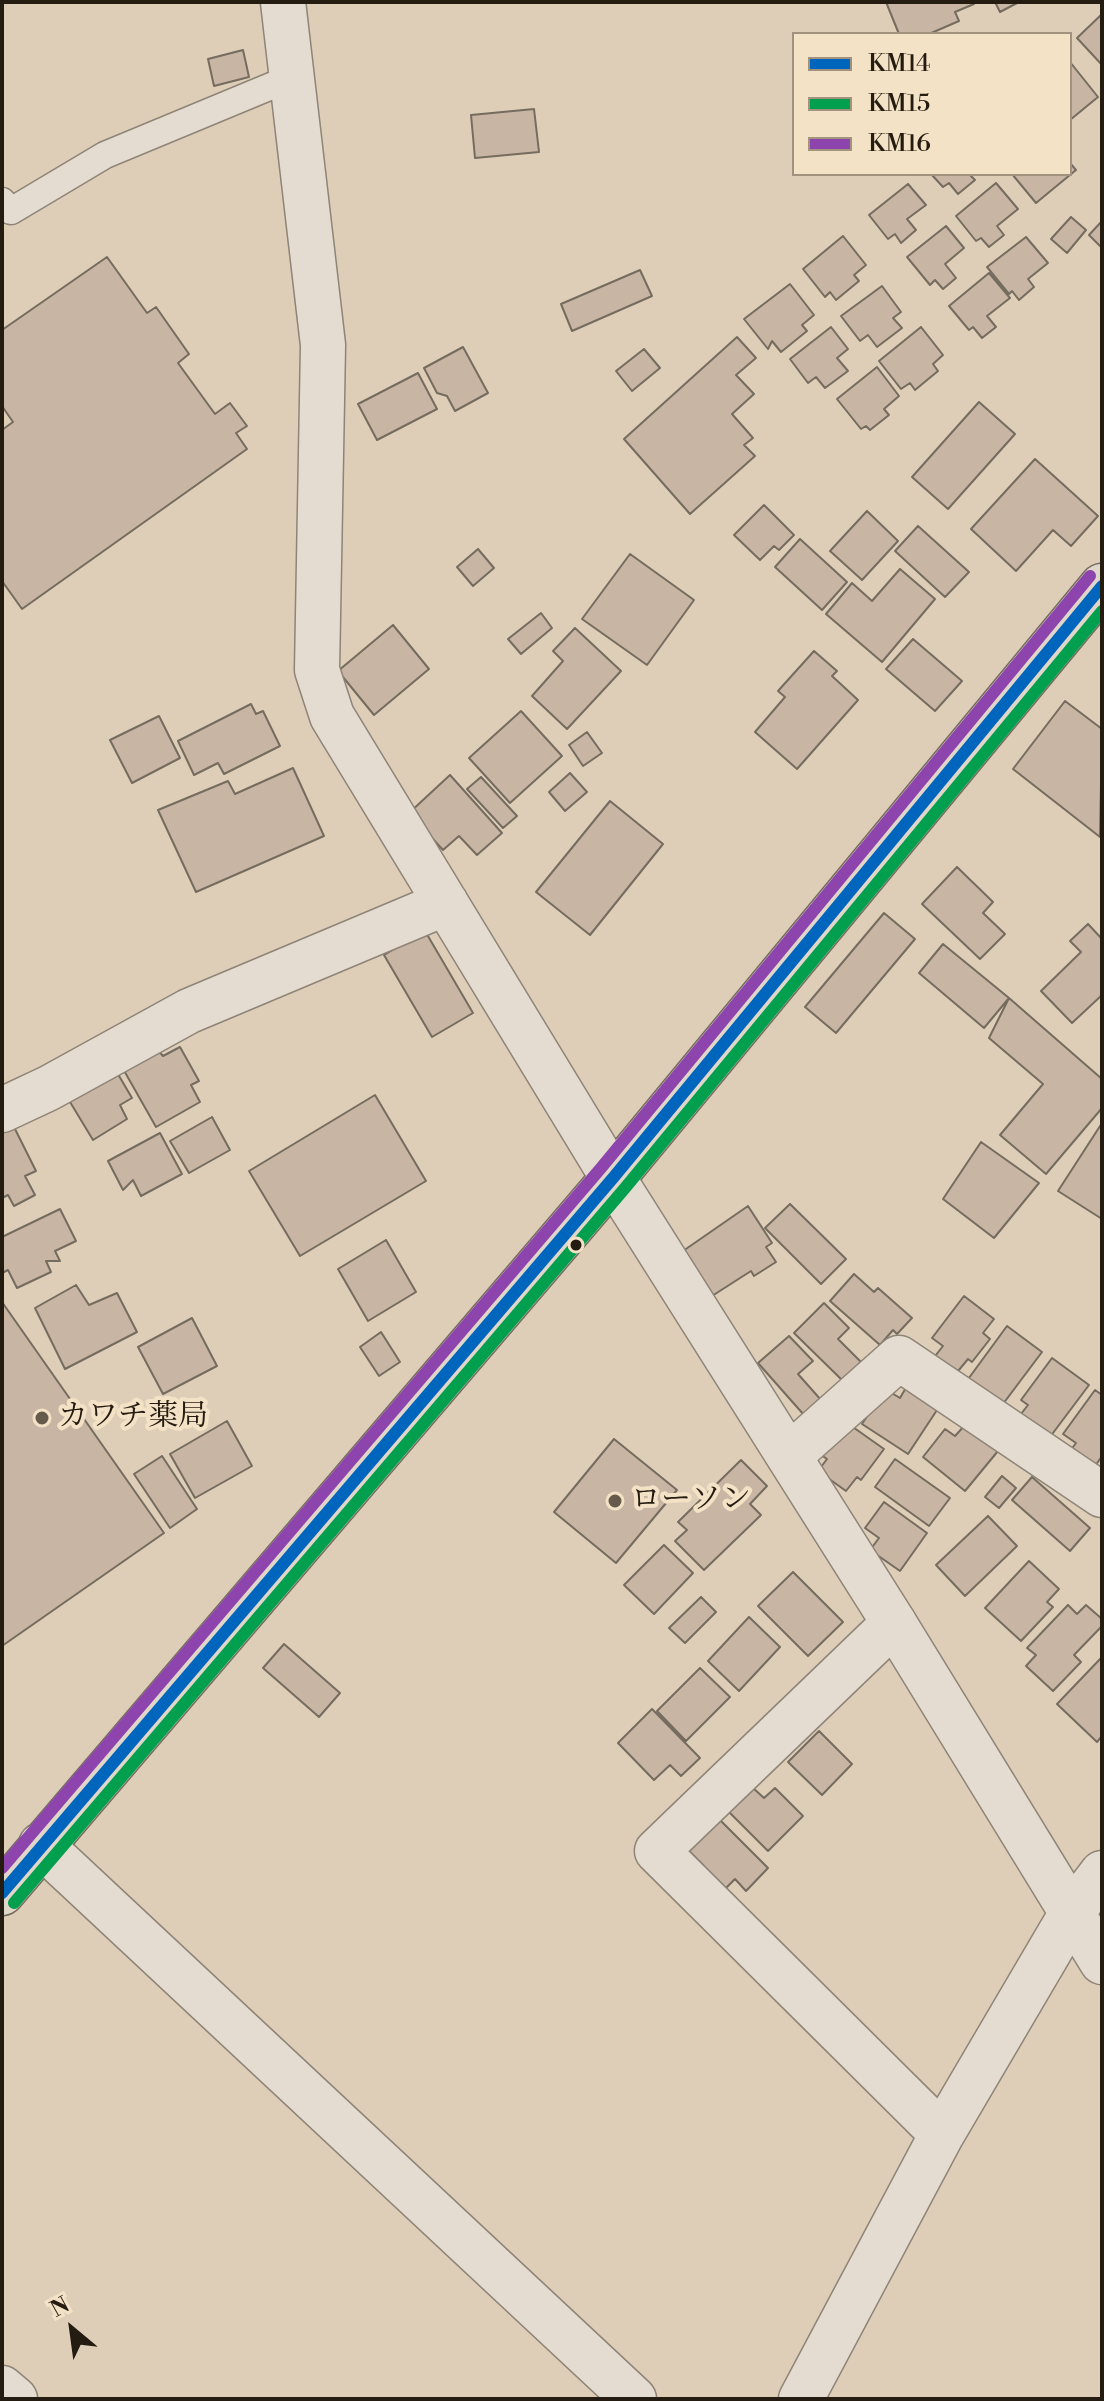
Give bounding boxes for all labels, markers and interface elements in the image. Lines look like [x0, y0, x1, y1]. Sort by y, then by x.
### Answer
legend [792, 32, 1072, 176]
text: KM14 [868, 49, 930, 79]
text: KM15 [868, 89, 930, 119]
text: KM16 [868, 129, 931, 159]
unlabelled marker [568, 1237, 584, 1253]
place label: カワチ薬局 [58, 1400, 208, 1436]
marker: カワチ薬局 [33, 1409, 51, 1427]
place label: ローソン [631, 1483, 751, 1519]
marker: ローソン [606, 1492, 624, 1510]
north arrow [32, 2289, 112, 2369]
text: N [46, 2292, 74, 2324]

